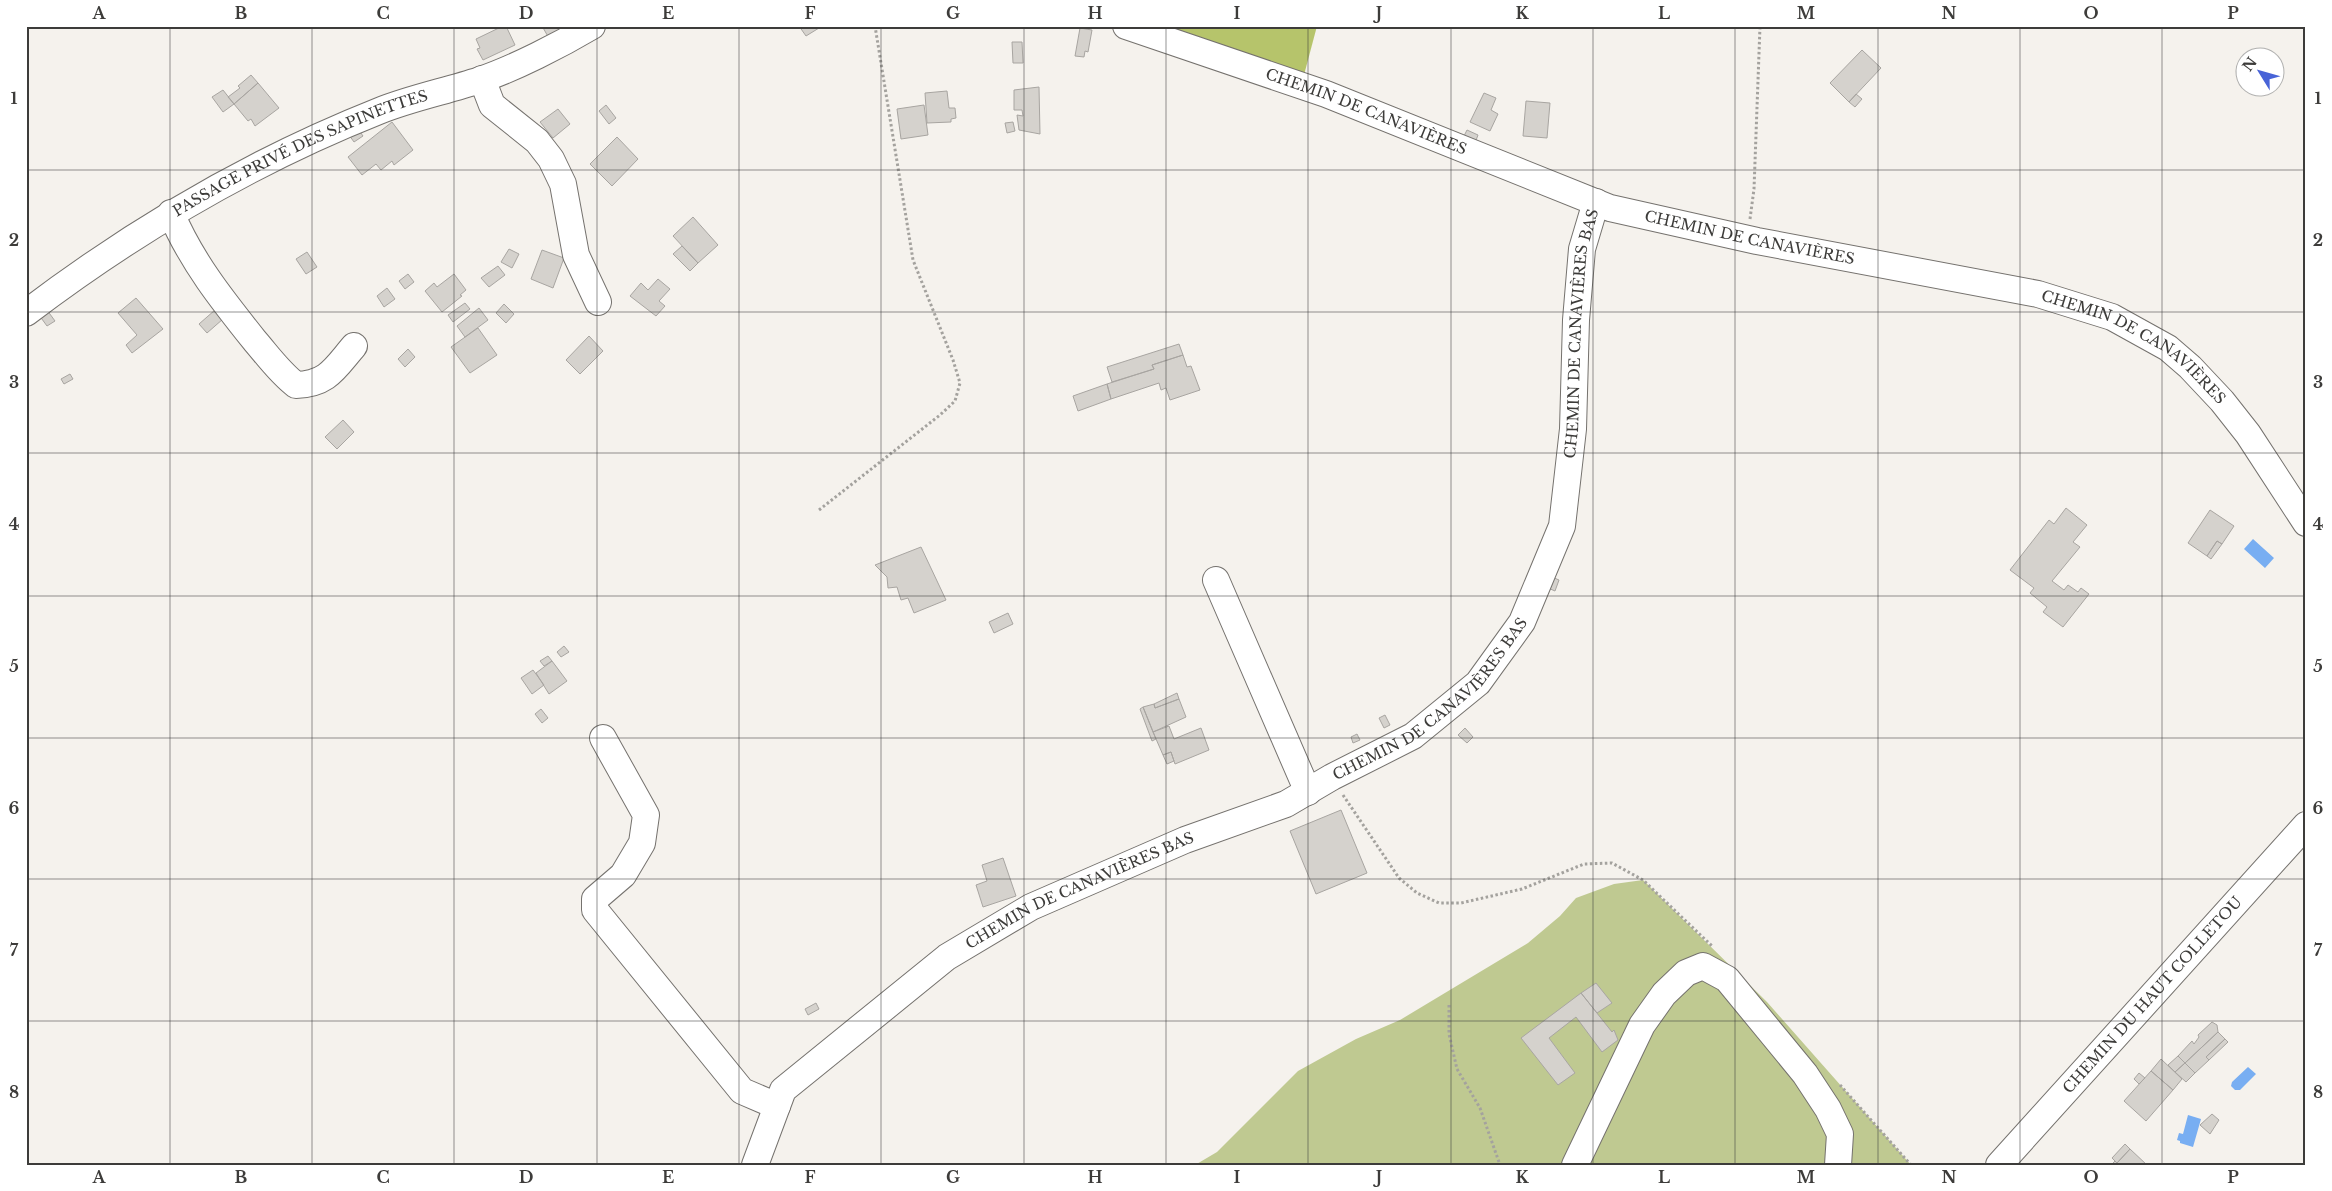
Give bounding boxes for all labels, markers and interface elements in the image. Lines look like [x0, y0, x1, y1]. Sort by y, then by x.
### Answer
text: A [92, 3, 107, 23]
text: B [235, 3, 248, 23]
text: C [376, 3, 390, 23]
text: D [519, 3, 533, 23]
text: E [662, 3, 674, 23]
text: F [804, 3, 816, 23]
text: G [946, 3, 960, 23]
text: H [1087, 3, 1103, 23]
text: I [1234, 3, 1241, 23]
text: J [1373, 3, 1382, 23]
text: K [1515, 3, 1529, 23]
text: L [1658, 3, 1670, 23]
text: M [1797, 3, 1815, 23]
text: N [1941, 3, 1957, 23]
text: O [2083, 3, 2099, 23]
text: P [2227, 3, 2239, 23]
north arrow [2234, 48, 2284, 98]
text: N [2238, 54, 2261, 75]
street label: CHEMIN DE CANAVIÈRES [1263, 64, 1470, 159]
street label: PASSAGE PRIVÉ DES SAPINETTES [169, 86, 430, 220]
text: 1 [11, 88, 18, 108]
text: 1 [2315, 88, 2322, 108]
street label: CHEMIN DE CANAVIÈRES [1643, 206, 1856, 268]
street label: CHEMIN DE CANAVIÈRES BAS [1560, 207, 1602, 459]
text: 2 [9, 230, 19, 250]
text: 2 [2313, 230, 2323, 250]
street label: CHEMIN DE CANAVIÈRES [2039, 286, 2230, 408]
text: 3 [9, 372, 19, 392]
text: 3 [2313, 372, 2323, 392]
text: 4 [9, 514, 19, 534]
text: 4 [2313, 514, 2323, 534]
street label: CHEMIN DE CANAVIÈRES BAS [1329, 614, 1531, 784]
text: 5 [9, 656, 19, 676]
text: 5 [2313, 656, 2323, 676]
text: 6 [9, 798, 20, 818]
text: 6 [2313, 798, 2324, 818]
street label: CHEMIN DE CANAVIÈRES BAS [962, 828, 1196, 953]
street label: CHEMIN DU HAUT COLLETOU [2058, 892, 2246, 1097]
text: 7 [10, 940, 19, 960]
text: 7 [2314, 940, 2323, 960]
text: 8 [9, 1082, 19, 1102]
text: 8 [2313, 1082, 2323, 1102]
text: A [92, 1167, 107, 1187]
text: B [235, 1167, 248, 1187]
text: C [376, 1167, 390, 1187]
text: D [519, 1167, 533, 1187]
text: E [662, 1167, 674, 1187]
text: F [804, 1167, 816, 1187]
text: G [946, 1167, 960, 1187]
text: H [1087, 1167, 1103, 1187]
text: I [1234, 1167, 1241, 1187]
text: J [1373, 1167, 1382, 1187]
text: K [1515, 1167, 1529, 1187]
text: L [1658, 1167, 1670, 1187]
text: M [1797, 1167, 1815, 1187]
text: N [1941, 1167, 1957, 1187]
text: O [2083, 1167, 2099, 1187]
text: P [2227, 1167, 2239, 1187]

